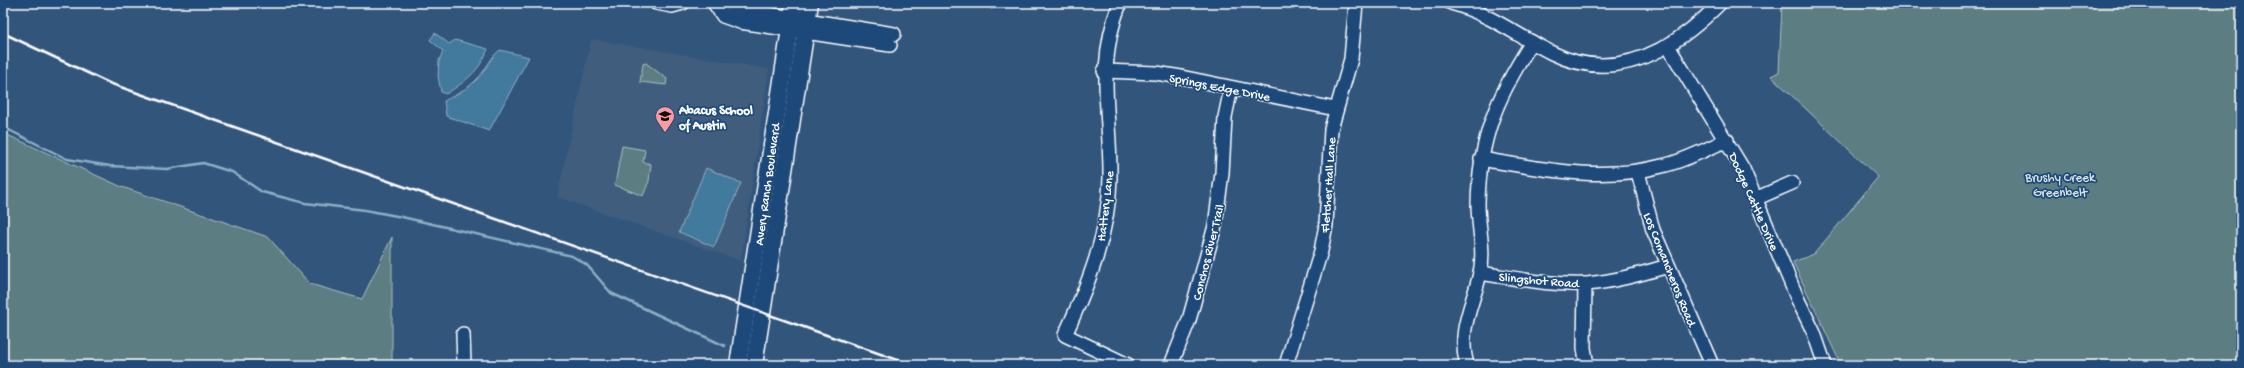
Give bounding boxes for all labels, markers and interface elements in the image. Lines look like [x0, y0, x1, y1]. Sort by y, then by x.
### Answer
street label: Springs Edge Drive [1168, 71, 1272, 106]
place label: Abacus School of Austin [678, 104, 753, 134]
school or university icon: Abacus School of Austin [654, 105, 676, 133]
street label: Avery Ranch Boulevard [752, 121, 785, 246]
street label: Fletcher Hall Lane [1319, 137, 1340, 234]
street label: Dodge Cattle Drive [1724, 150, 1781, 254]
street label: Hattery Lane [1095, 170, 1118, 242]
park label: Brushy Creek Greenbelt [2024, 171, 2096, 201]
street label: Conchos River Trail [1190, 203, 1229, 302]
street label: Los Comancheros Road [1639, 211, 1699, 330]
street label: Slingshot Road [1498, 271, 1581, 293]

